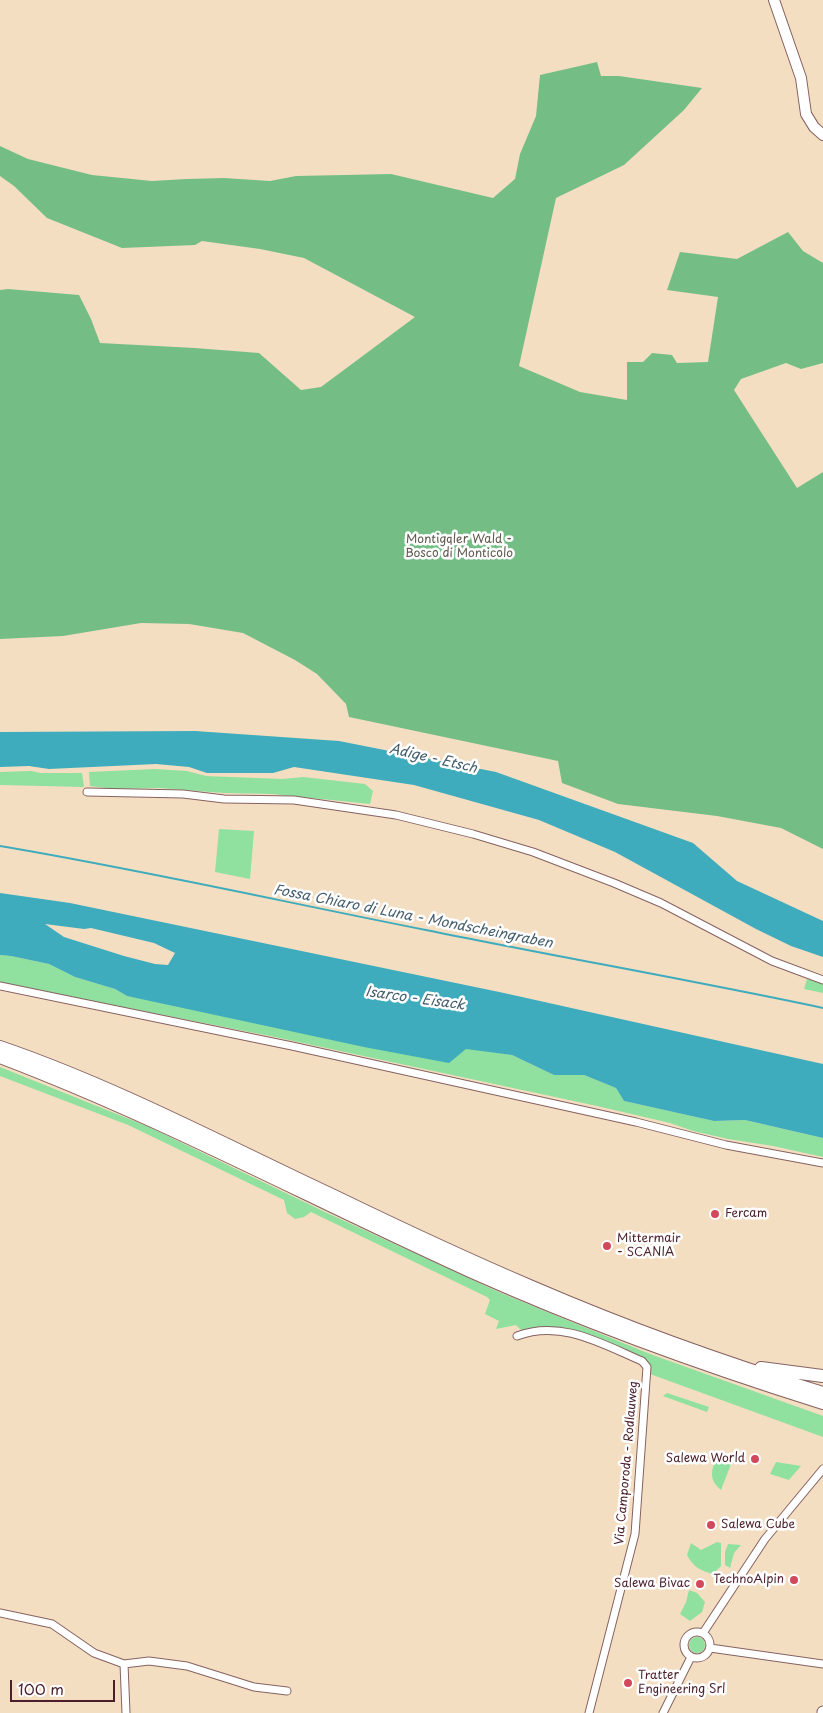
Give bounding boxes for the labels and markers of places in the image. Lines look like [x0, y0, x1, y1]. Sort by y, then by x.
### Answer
place label: Fercam [725, 1207, 767, 1221]
marker: Fercam [709, 1208, 721, 1220]
place label: Mittermair - SCANIA [617, 1232, 680, 1260]
marker: Mittermair - SCANIA [601, 1240, 613, 1252]
place label: Salewa World [666, 1452, 745, 1466]
marker: Salewa World [749, 1453, 761, 1465]
place label: Salewa Cube [721, 1518, 795, 1532]
marker: Salewa Cube [705, 1519, 717, 1531]
place label: TechnoAlpin [713, 1573, 784, 1587]
marker: TechnoAlpin [788, 1574, 800, 1586]
place label: Salewa Bivac [614, 1577, 690, 1591]
marker: Salewa Bivac [694, 1578, 706, 1590]
place label: Tratter Engineering Srl [638, 1669, 725, 1697]
marker: Tratter Engineering Srl [622, 1677, 634, 1689]

